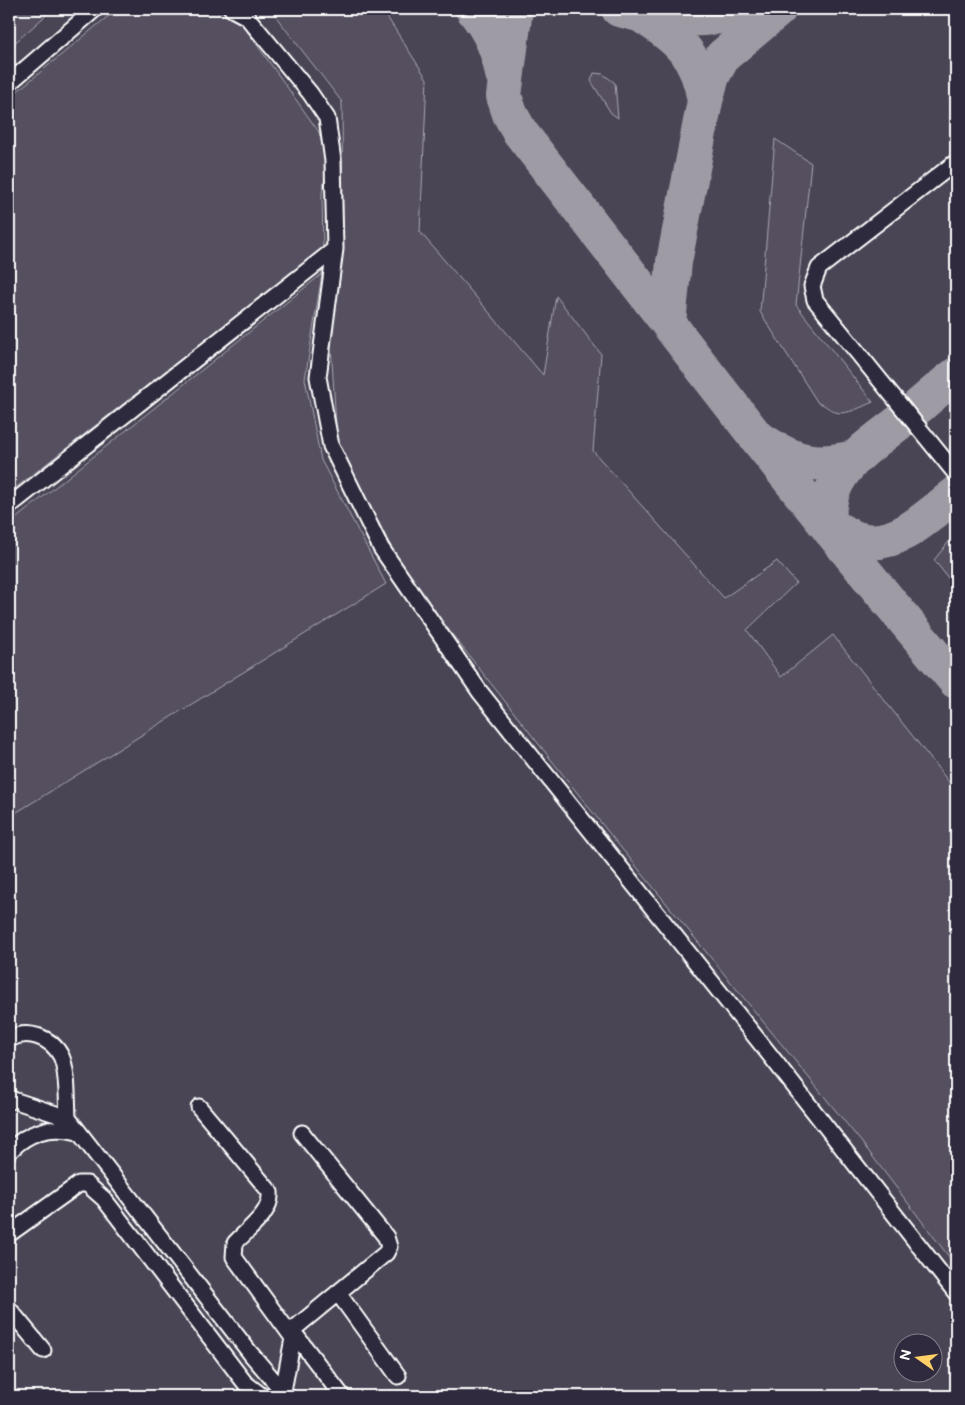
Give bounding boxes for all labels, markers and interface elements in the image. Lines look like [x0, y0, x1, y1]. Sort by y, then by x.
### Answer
north arrow [892, 1332, 942, 1382]
text: N [896, 1348, 915, 1362]

